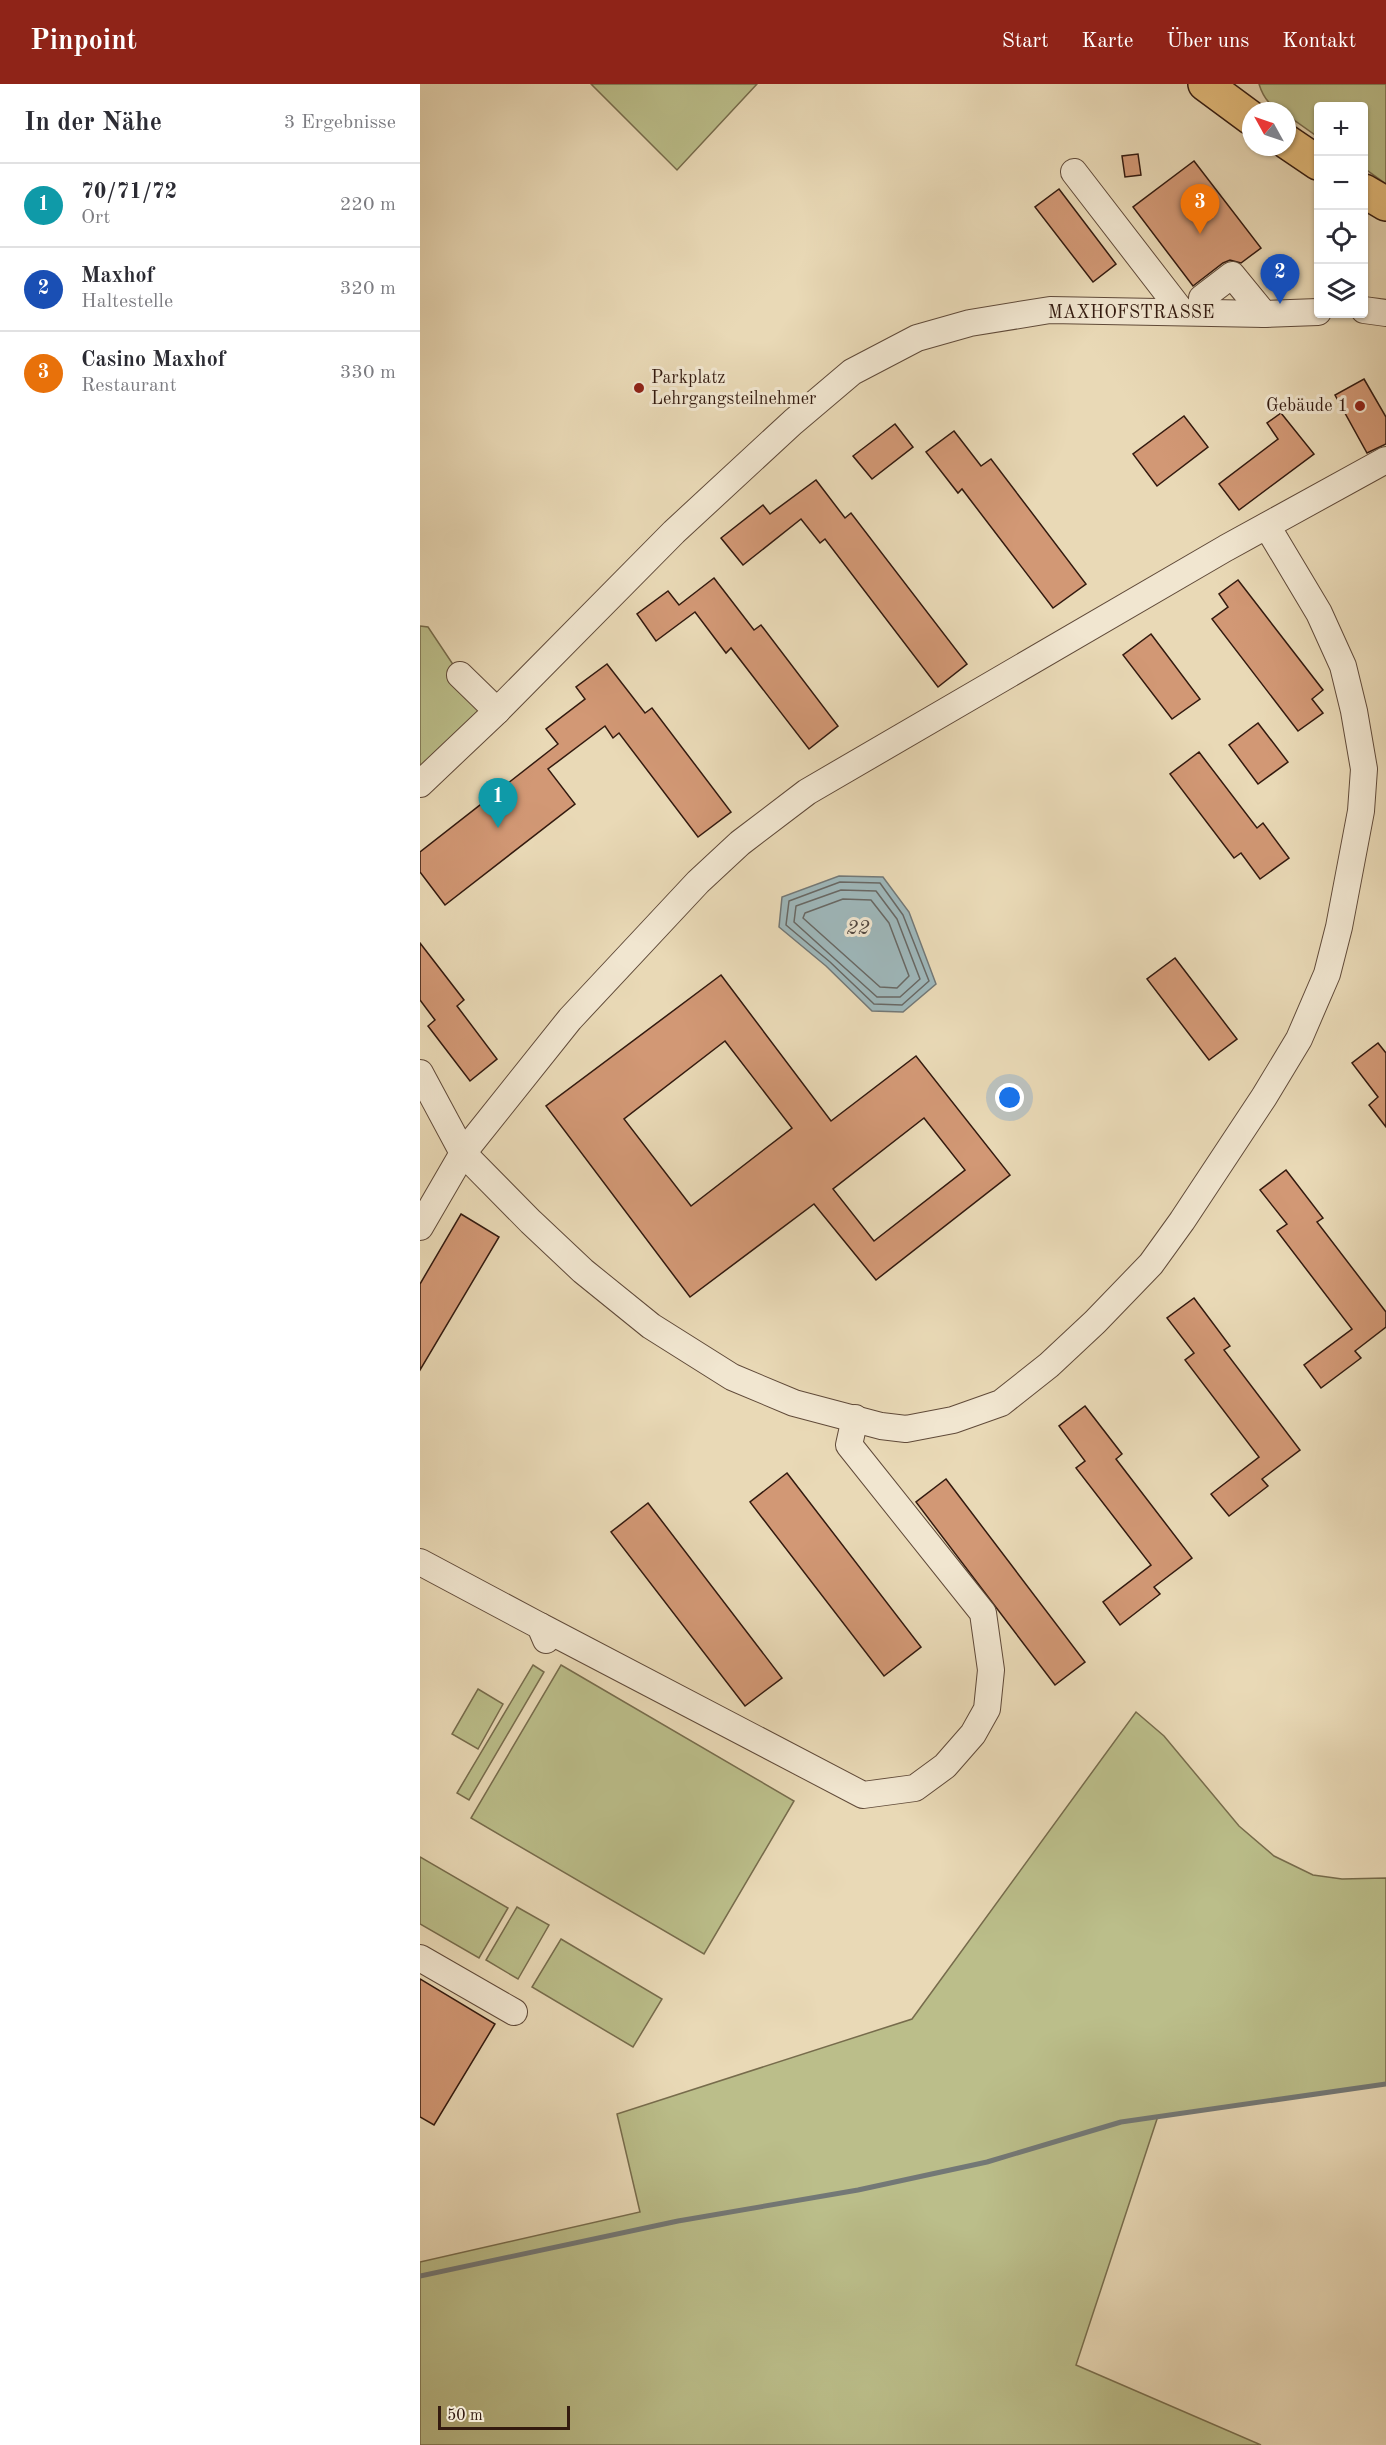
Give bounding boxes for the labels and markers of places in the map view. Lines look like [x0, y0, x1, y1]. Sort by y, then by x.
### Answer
pin: 3 [1180, 184, 1220, 234]
pin: 2 [1260, 254, 1300, 304]
place label: Parkplatz Lehrgangsteilnehmer [651, 369, 817, 408]
marker: Parkplatz Lehrgangsteilnehmer [632, 381, 646, 395]
place label: Gebäude 1 [1266, 397, 1348, 415]
marker: Gebäude 1 [1353, 399, 1367, 413]
pin: 1 [478, 778, 518, 828]

